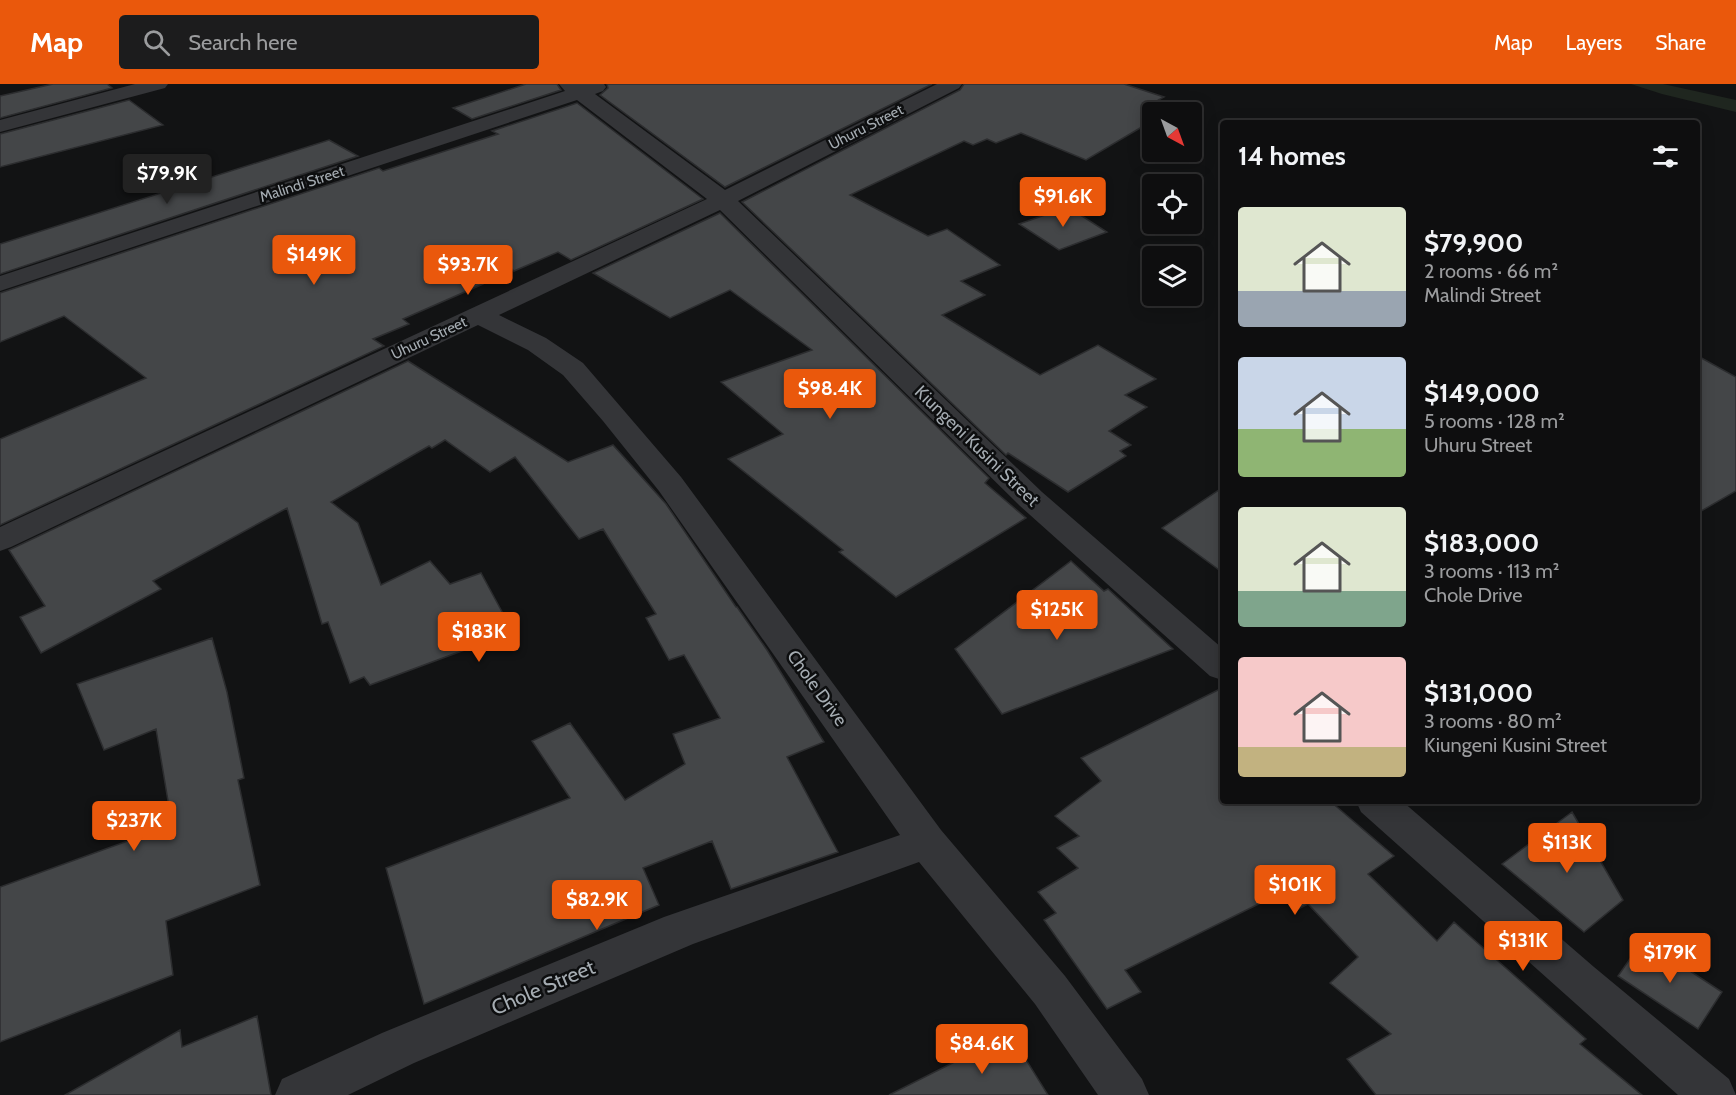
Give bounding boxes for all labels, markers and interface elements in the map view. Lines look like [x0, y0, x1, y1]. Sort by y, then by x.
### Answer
search box [119, 15, 539, 69]
text: Map [30, 25, 83, 59]
icon: search [140, 26, 173, 59]
text: Search here [188, 29, 297, 56]
text: Map [1494, 30, 1533, 55]
text: Layers [1566, 30, 1622, 55]
text: Share [1655, 30, 1706, 55]
street label: Uhuru Street [826, 101, 906, 153]
north arrow [1142, 102, 1202, 162]
map controls [1142, 102, 1202, 306]
text: 14 homes [1238, 140, 1346, 172]
icon: filters [1649, 140, 1682, 173]
pin: $79.9K [118, 154, 216, 205]
text: $79.9K [137, 161, 197, 185]
street label: Malindi Street [257, 162, 347, 206]
button: locate [1142, 174, 1202, 234]
pin: $91.6K [1014, 177, 1112, 228]
text: $91.6K [1034, 184, 1092, 208]
text: $79,900 [1424, 227, 1523, 259]
icon: home [1286, 231, 1358, 303]
pin: $149K [272, 235, 356, 286]
text: $149K [286, 242, 342, 266]
pin: $93.7K [419, 245, 517, 296]
button: layers [1142, 246, 1202, 306]
text: $93.7K [438, 252, 498, 276]
text: 2 rooms · 66 m² [1424, 259, 1558, 283]
text: Malindi Street [1424, 283, 1541, 307]
street label: Uhuru Street [388, 313, 470, 363]
pin: $98.4K [781, 369, 879, 420]
text: $98.4K [798, 376, 862, 400]
text: $149,000 [1424, 377, 1540, 409]
street label: Kiungeni Kusini Street [910, 381, 1044, 511]
icon: home [1286, 381, 1358, 453]
text: 5 rooms · 128 m² [1424, 409, 1565, 433]
text: Uhuru Street [1424, 433, 1532, 457]
text: $183,000 [1424, 527, 1539, 559]
icon: home [1286, 531, 1358, 603]
text: 3 rooms · 113 m² [1424, 559, 1560, 583]
text: Chole Drive [1424, 583, 1522, 607]
pin: $125K [1015, 590, 1099, 641]
text: $125K [1031, 597, 1083, 621]
pin: $183K [437, 612, 521, 663]
text: $183K [452, 619, 506, 643]
street label: Chole Drive [782, 646, 852, 730]
text: $131,000 [1424, 677, 1533, 709]
icon: home [1286, 681, 1358, 753]
text: 3 rooms · 80 m² [1424, 709, 1562, 733]
text: Kiungeni Kusini Street [1424, 733, 1607, 757]
pin: $237K [92, 801, 176, 852]
text: $237K [106, 808, 162, 832]
pin: $113K [1525, 823, 1609, 874]
text: $113K [1542, 830, 1592, 854]
pin: $101K [1253, 865, 1337, 916]
text: $101K [1268, 872, 1322, 896]
pin: $82.9K [548, 880, 646, 931]
text: $82.9K [566, 887, 628, 911]
pin: $131K [1481, 921, 1565, 972]
text: $131K [1498, 928, 1548, 952]
pin: $179K [1628, 933, 1712, 984]
text: $179K [1644, 940, 1696, 964]
street label: Chole Street [487, 954, 599, 1020]
pin: $84.6K [933, 1024, 1031, 1075]
text: $84.6K [950, 1031, 1014, 1055]

